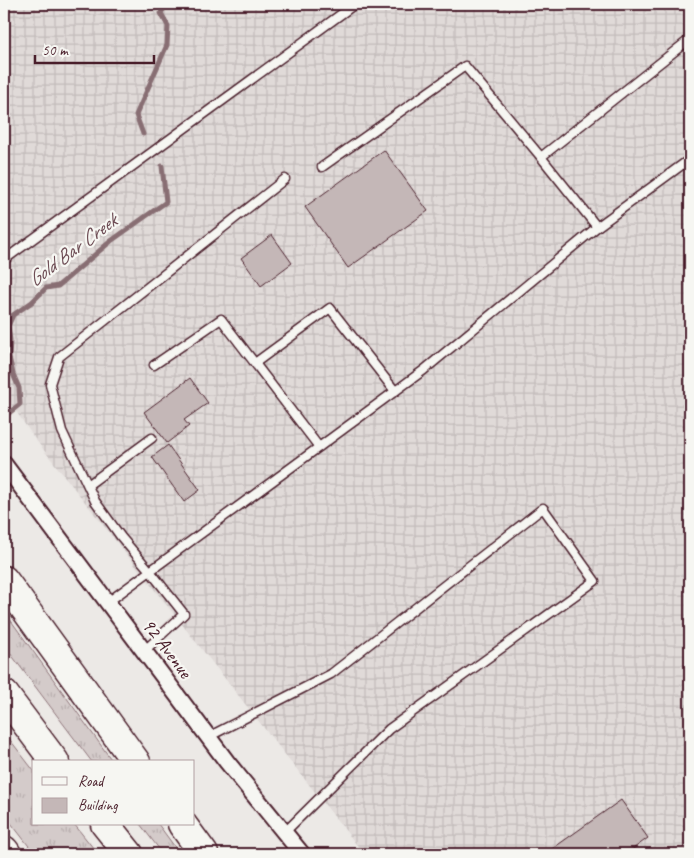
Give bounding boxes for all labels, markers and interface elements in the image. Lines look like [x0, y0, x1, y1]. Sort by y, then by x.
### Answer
scale bar [35, 32, 154, 64]
text: 50 m [42, 41, 69, 60]
water label: Gold Bar Creek [22, 206, 125, 292]
street label: 92 Avenue [136, 613, 199, 684]
legend [32, 760, 195, 826]
text: Road [78, 772, 105, 791]
text: Building [78, 796, 118, 815]

